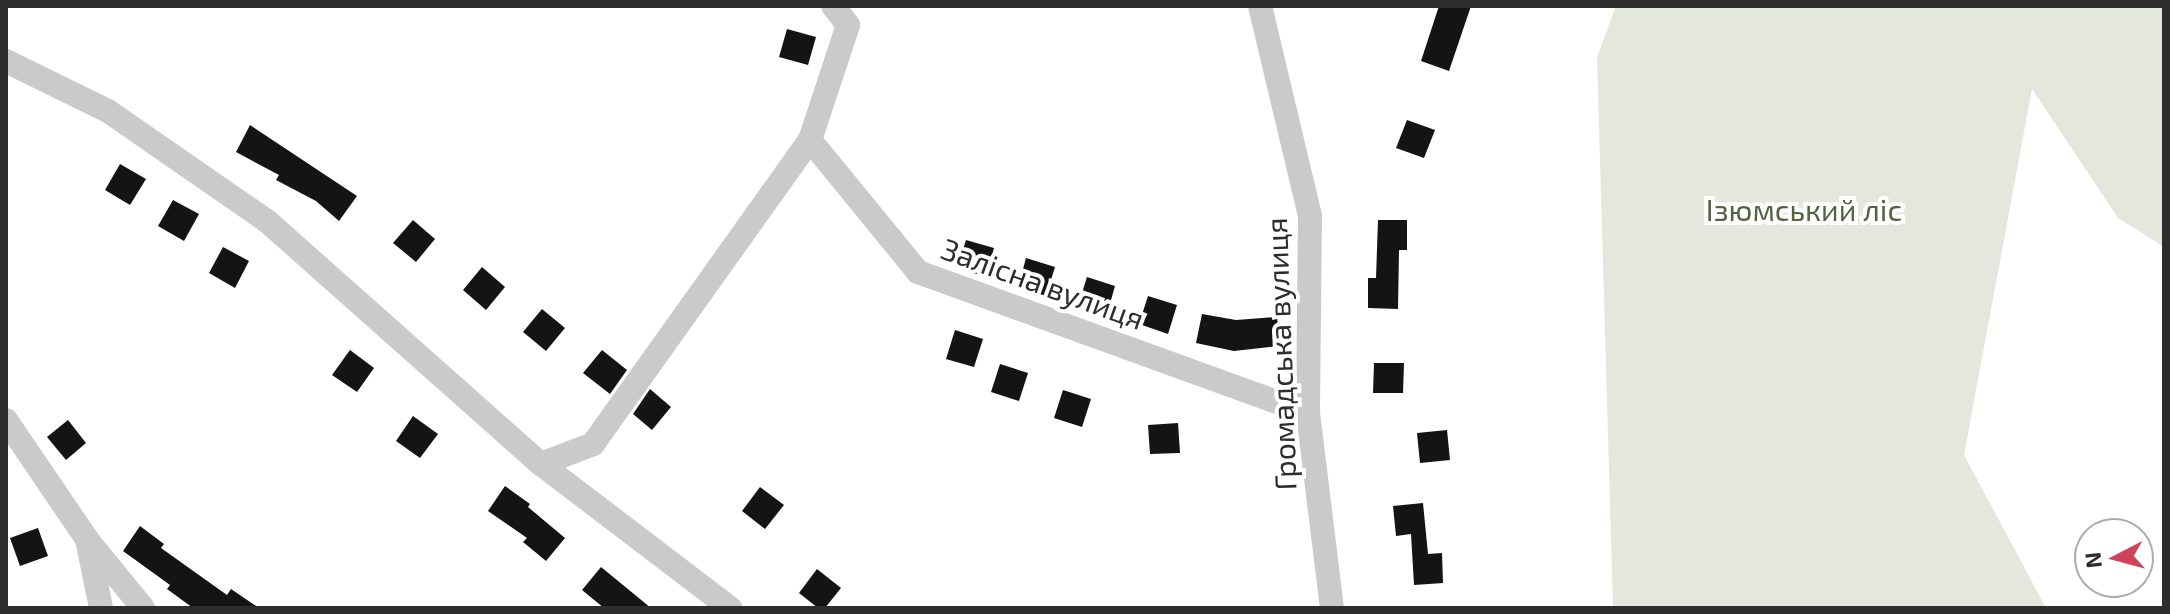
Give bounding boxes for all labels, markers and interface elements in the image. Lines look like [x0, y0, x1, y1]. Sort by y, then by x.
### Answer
park label: Ізюмський ліс [1706, 191, 1902, 227]
street label: Громадська вулиця [1257, 217, 1303, 491]
street label: Залісна вулиця [937, 230, 1149, 336]
north arrow [2074, 518, 2154, 598]
text: N [2078, 551, 2106, 570]

